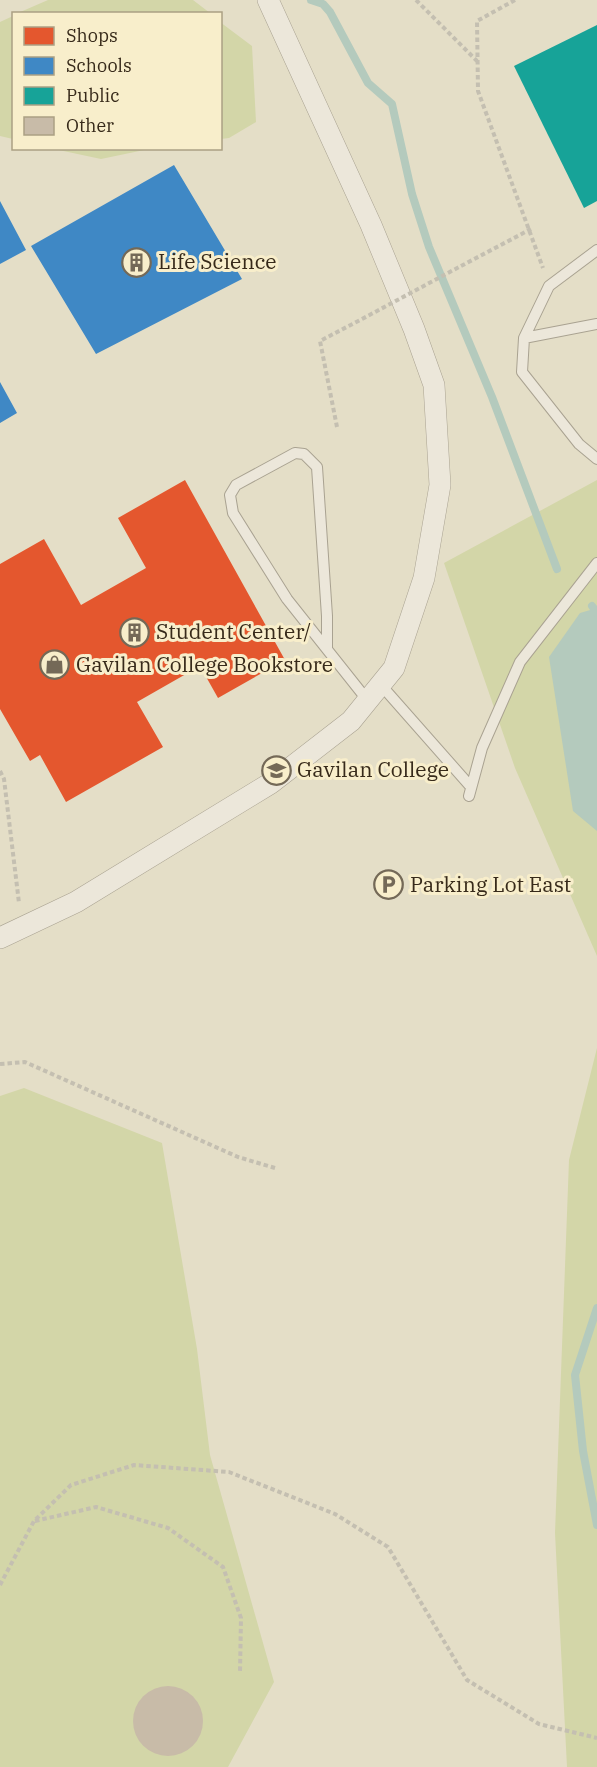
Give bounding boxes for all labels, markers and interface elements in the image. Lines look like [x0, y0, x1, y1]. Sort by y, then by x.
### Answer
legend [12, 12, 222, 150]
text: Shops [66, 24, 118, 47]
text: Schools [66, 54, 132, 77]
text: Public [66, 84, 120, 107]
text: Other [66, 114, 114, 137]
building icon: Life Science [121, 246, 153, 278]
place label: Life Science [158, 247, 277, 275]
building icon: Student Center/ [119, 616, 151, 648]
place label: Student Center/ [156, 617, 311, 645]
shop icon: Gavilan College Bookstore [39, 649, 71, 681]
place label: Gavilan College Bookstore [76, 650, 333, 678]
school or university icon: Gavilan College [260, 754, 292, 786]
place label: Gavilan College [297, 755, 449, 783]
parking icon: Parking Lot East [373, 869, 405, 901]
place label: Parking Lot East [410, 870, 571, 898]

